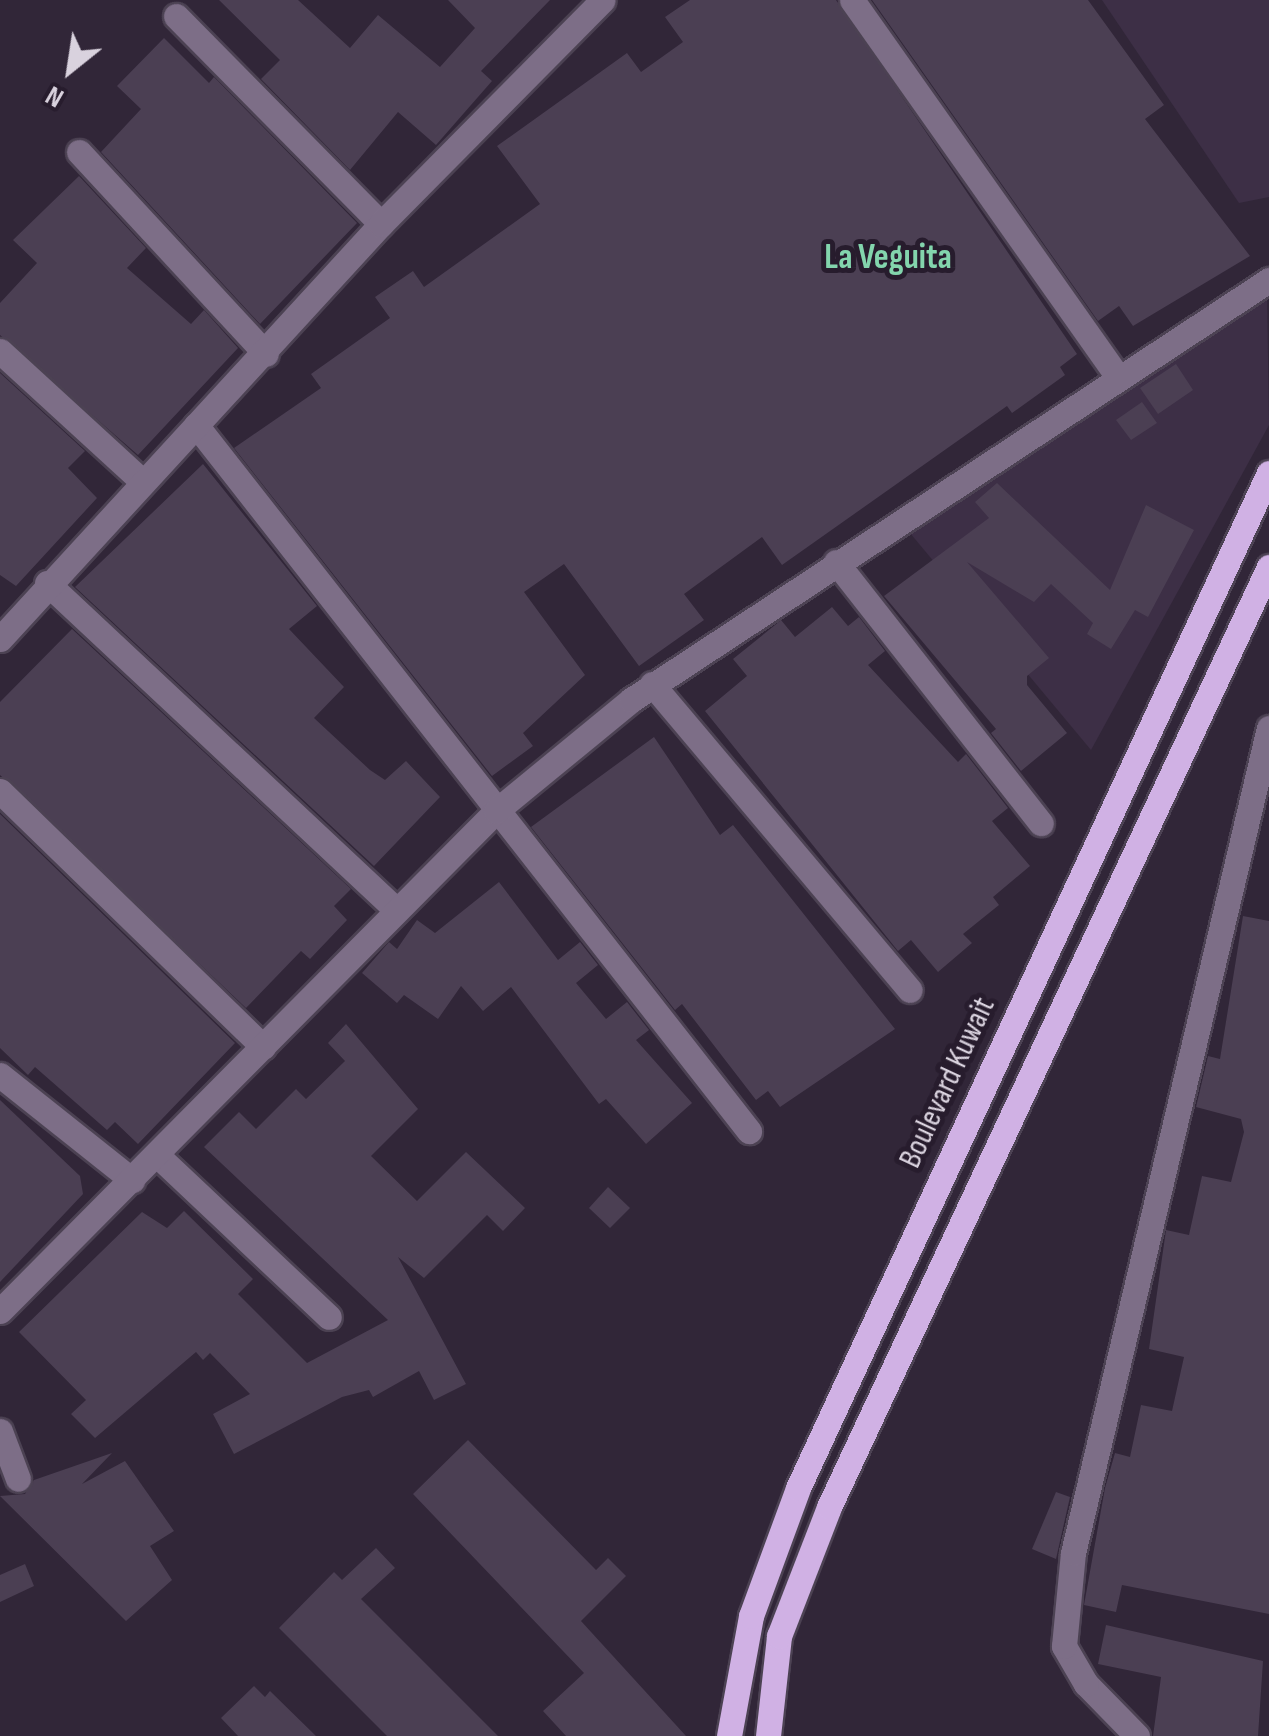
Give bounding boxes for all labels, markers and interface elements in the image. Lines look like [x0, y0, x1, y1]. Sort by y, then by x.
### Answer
north arrow [20, 20, 120, 120]
text: N [40, 78, 69, 114]
district label: La Veguita [824, 237, 952, 279]
street label: Boulevard Kuwait [892, 992, 1004, 1174]

